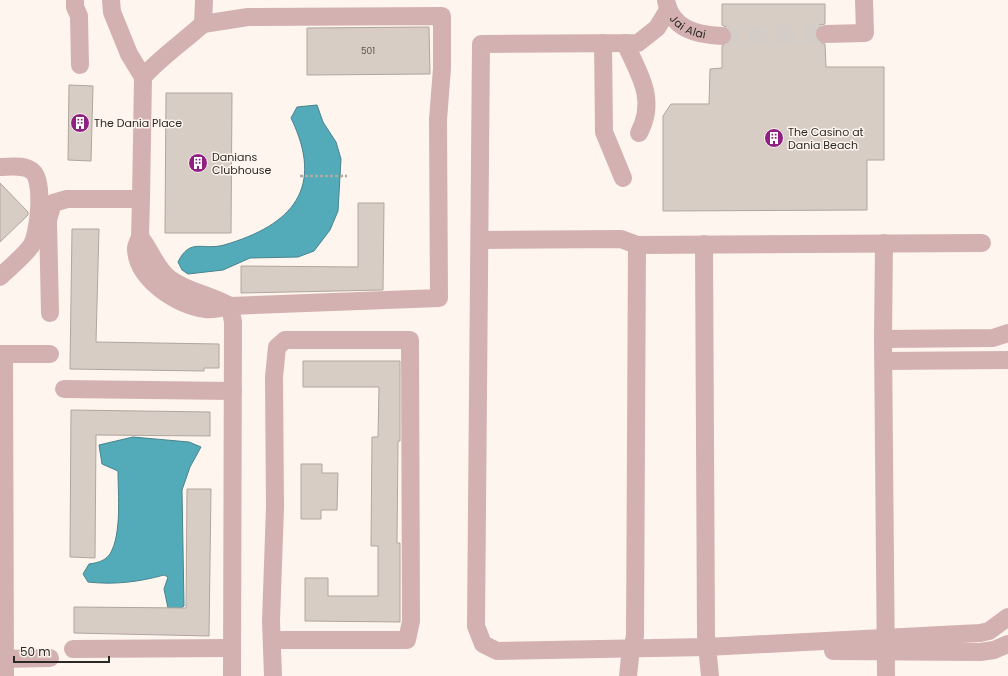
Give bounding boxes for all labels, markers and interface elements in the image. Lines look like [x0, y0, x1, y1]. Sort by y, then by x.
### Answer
street label: Jai Alai [666, 11, 707, 42]
house number: 501 [361, 45, 375, 57]
building icon: The Dania Place [69, 112, 91, 134]
place label: The Dania Place [94, 115, 182, 131]
place label: The Casino at Dania Beach [788, 124, 864, 153]
building icon: The Casino at Dania Beach [763, 127, 785, 149]
place label: Danians Clubhouse [212, 149, 272, 178]
building icon: Danians Clubhouse [187, 152, 209, 174]
scale bar [14, 638, 109, 664]
text: 50 m [20, 643, 51, 660]

